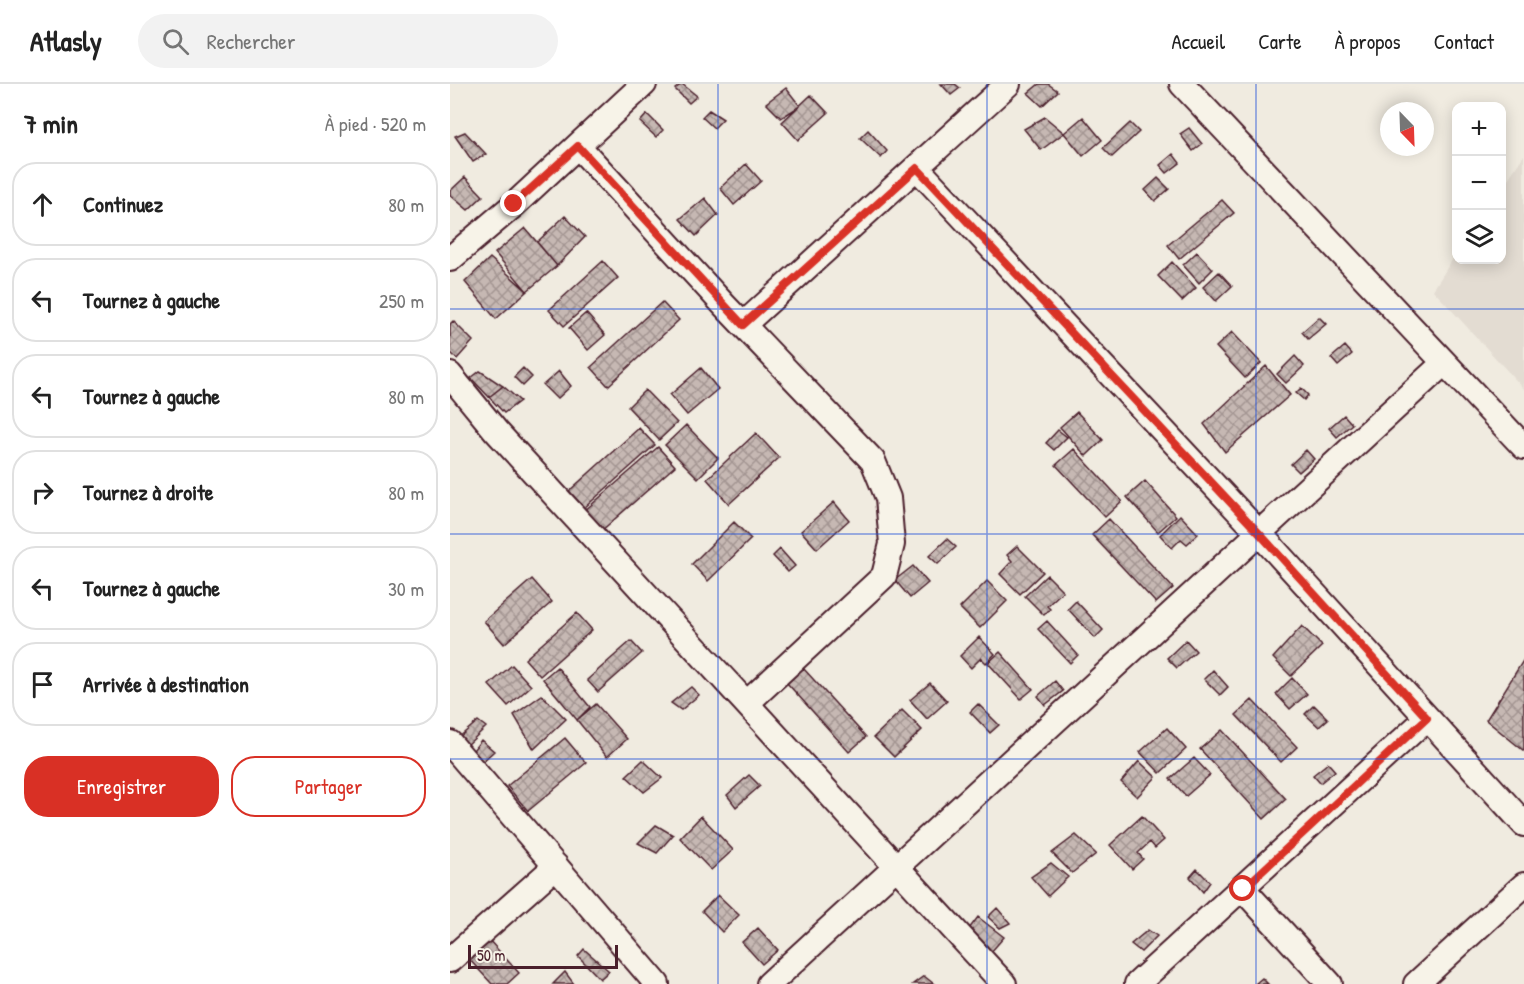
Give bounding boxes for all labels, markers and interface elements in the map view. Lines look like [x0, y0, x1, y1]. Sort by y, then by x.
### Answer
search box [138, 14, 558, 68]
text: Atlasly [30, 22, 102, 60]
icon: search [159, 25, 192, 58]
text: Rechercher [207, 26, 296, 56]
text: Accueil [1172, 27, 1225, 56]
text: Carte [1258, 27, 1302, 56]
text: À propos [1335, 27, 1401, 56]
text: Contact [1434, 27, 1494, 56]
north arrow [1380, 102, 1434, 156]
map controls [1452, 102, 1506, 264]
button: + [1452, 102, 1506, 156]
text: 7 min [24, 106, 78, 141]
text: À pied · 520 m [325, 110, 426, 137]
button: − [1452, 156, 1506, 210]
icon: ahead [26, 188, 59, 221]
text: Continuez [83, 189, 163, 219]
route end [500, 190, 526, 216]
text: 80 m [388, 191, 424, 218]
button: layers [1452, 210, 1506, 264]
icon: left [26, 284, 59, 317]
text: Tournez à gauche [83, 285, 220, 315]
text: 250 m [379, 287, 424, 314]
icon: left [26, 380, 59, 413]
text: Tournez à gauche [83, 381, 220, 411]
text: 80 m [388, 383, 424, 410]
icon: right [26, 476, 59, 509]
text: Tournez à droite [83, 477, 213, 507]
text: 80 m [388, 479, 424, 506]
icon: left [26, 572, 59, 605]
text: Tournez à gauche [83, 573, 220, 603]
text: 30 m [388, 575, 424, 602]
icon: arrive [26, 668, 59, 701]
text: Arrivée à destination [83, 669, 249, 699]
button: Enregistrer [24, 756, 219, 817]
button: Partager [231, 756, 426, 817]
route start [1229, 875, 1255, 901]
scale bar [468, 942, 618, 970]
text: 50 m [477, 944, 506, 966]

